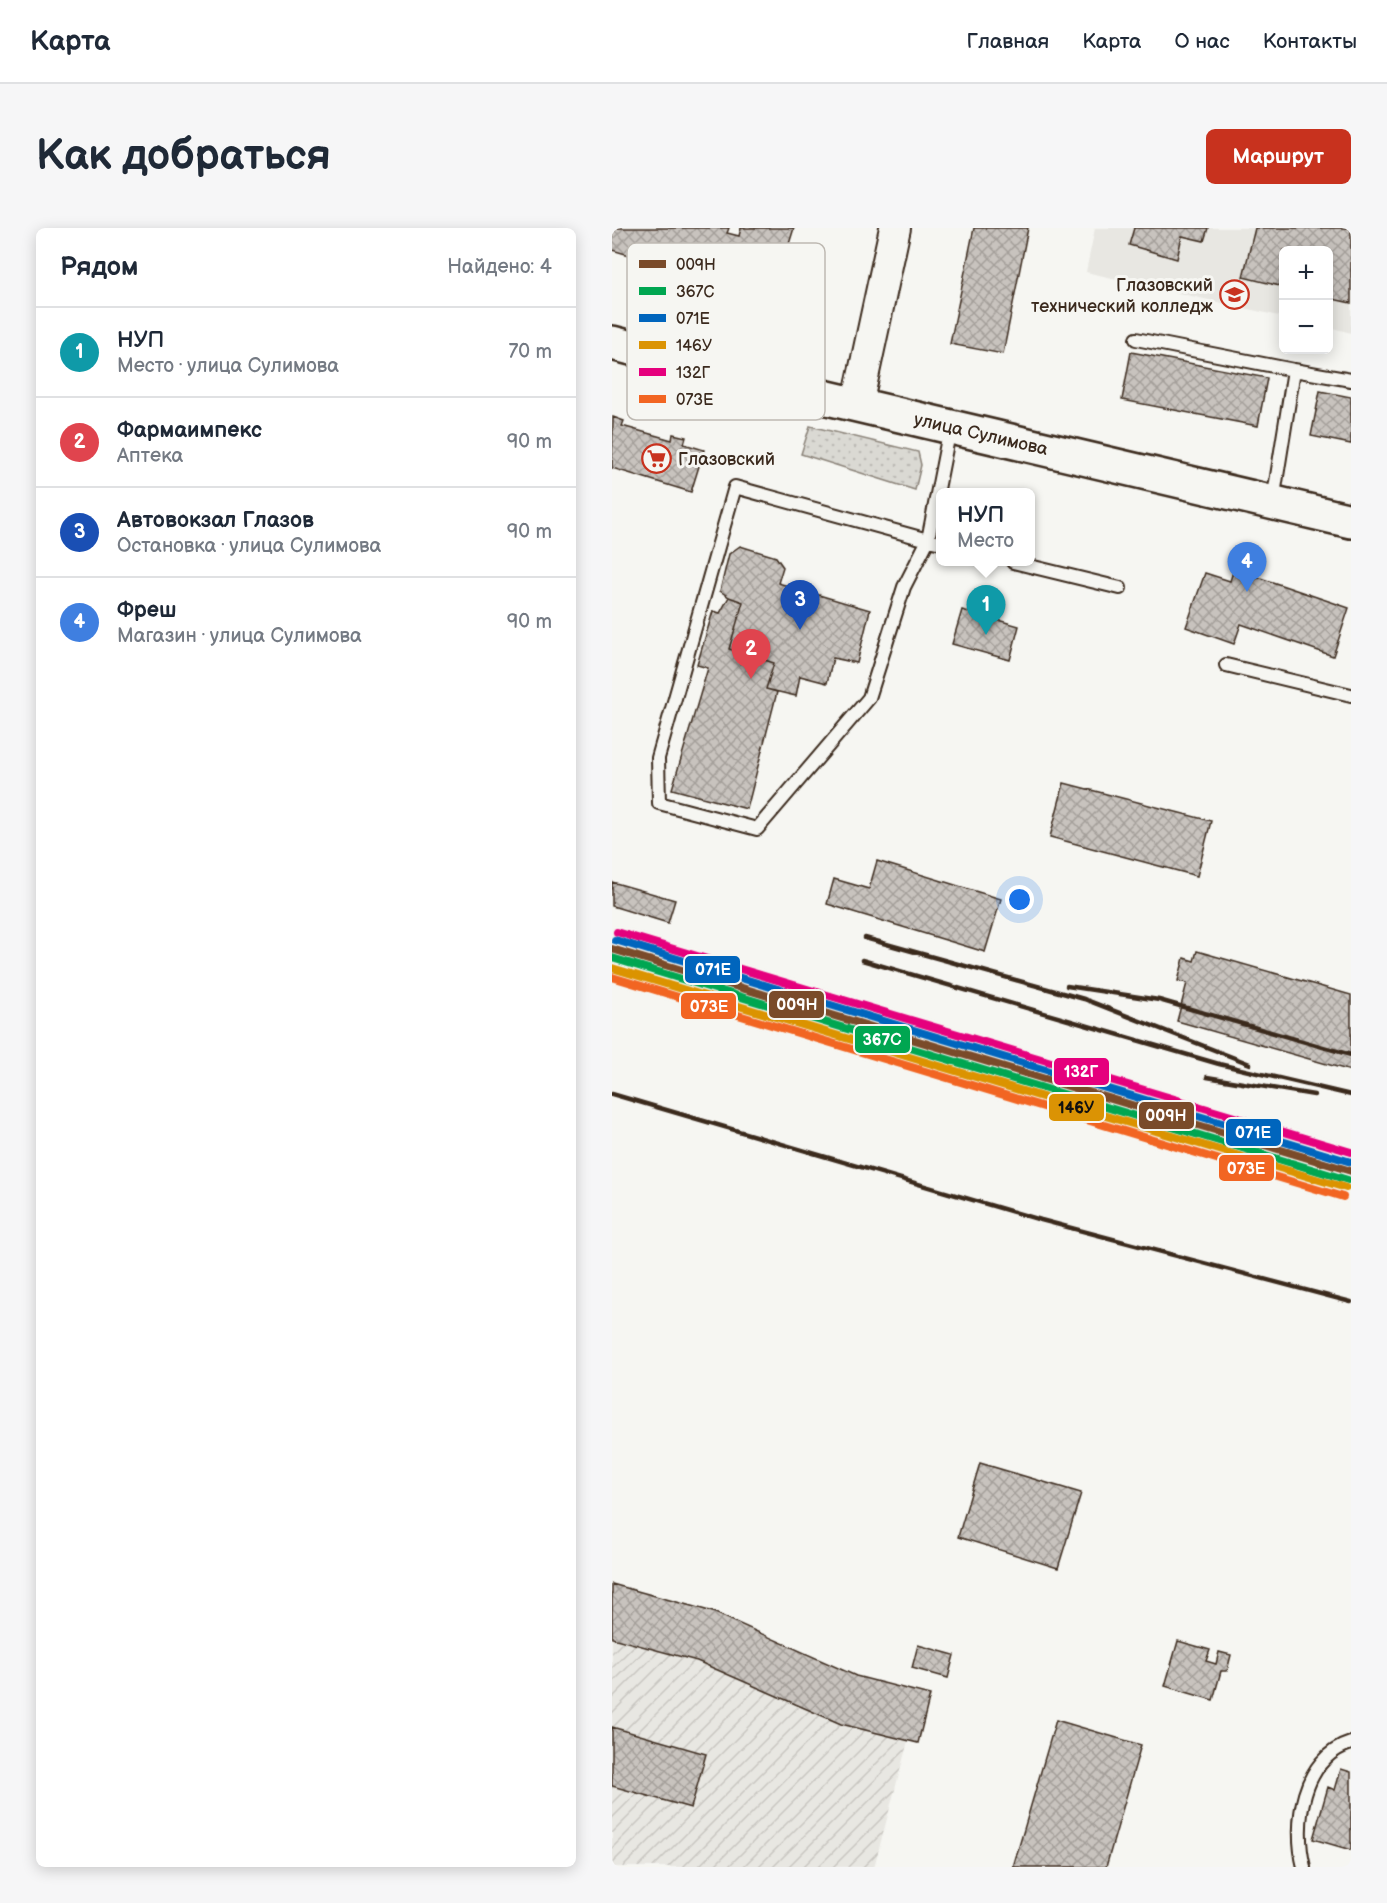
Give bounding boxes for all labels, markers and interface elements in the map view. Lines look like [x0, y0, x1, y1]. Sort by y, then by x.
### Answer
text: Карта [30, 25, 110, 58]
text: Главная [966, 29, 1049, 54]
text: Карта [1082, 29, 1141, 54]
text: О нас [1174, 29, 1230, 54]
text: Контакты [1263, 29, 1357, 54]
button: Маршрут [1206, 129, 1351, 184]
text: Как добраться [36, 131, 331, 182]
legend [627, 243, 825, 420]
map controls [1279, 246, 1333, 354]
button: + [1279, 246, 1333, 300]
text: Рядом [60, 252, 138, 283]
text: Найдено: 4 [447, 255, 552, 279]
text: 009Н [676, 256, 716, 275]
place label: Глазовский технический колледж [1031, 275, 1213, 317]
school or university icon: Глазовский технический колледж [1218, 279, 1250, 311]
text: 367С [676, 283, 714, 302]
button: − [1279, 300, 1333, 354]
text: 071Е [676, 310, 710, 329]
text: НУП [117, 327, 164, 354]
text: 146У [676, 337, 712, 356]
text: 1 [75, 340, 84, 364]
text: 70 m [508, 340, 552, 364]
text: Место · улица Сулимова [117, 354, 339, 378]
text: 132Г [676, 364, 710, 383]
text: 073Е [676, 391, 714, 410]
street label: улица Сулимова [912, 409, 1050, 460]
text: Фармаимпекс [117, 417, 262, 444]
text: 2 [74, 430, 85, 454]
text: 90 m [507, 430, 552, 454]
supermarket icon: Глазовский [641, 443, 673, 475]
text: Аптека [117, 444, 183, 468]
place label: Глазовский [678, 449, 775, 470]
popup [936, 488, 1035, 566]
text: НУП [957, 502, 1004, 529]
text: Автовокзал Глазов [117, 507, 314, 534]
text: 3 [74, 520, 85, 544]
text: 90 m [507, 520, 552, 544]
text: Место [957, 529, 1014, 553]
text: Остановка · улица Сулимова [117, 534, 381, 558]
pin: 4 [1228, 542, 1266, 592]
pin: 3 [780, 580, 819, 630]
pin: 1 [966, 586, 1006, 635]
text: Фреш [117, 597, 177, 624]
text: 4 [74, 610, 85, 634]
text: 90 m [507, 610, 552, 634]
text: Магазин · улица Сулимова [117, 624, 362, 648]
pin: 2 [732, 630, 770, 679]
your location [1005, 885, 1034, 914]
line badge: 071Е [684, 955, 741, 984]
text: 071Е [695, 961, 732, 980]
line badge: 009Н [768, 990, 825, 1019]
line badge: 073Е [680, 992, 737, 1020]
text: 009Н [776, 996, 818, 1015]
text: 073Е [690, 998, 729, 1017]
line badge: 367С [854, 1025, 911, 1054]
text: 367С [863, 1031, 902, 1050]
line badge: 132Г [1053, 1057, 1110, 1086]
text: 132Г [1064, 1063, 1098, 1082]
line badge: 146У [1048, 1093, 1105, 1122]
text: 146У [1058, 1099, 1094, 1118]
line badge: 009Н [1138, 1101, 1195, 1130]
text: 009Н [1145, 1107, 1187, 1126]
line badge: 071Е [1225, 1118, 1282, 1147]
text: 071Е [1235, 1124, 1272, 1143]
line badge: 073Е [1218, 1154, 1275, 1182]
text: 073Е [1227, 1160, 1266, 1179]

